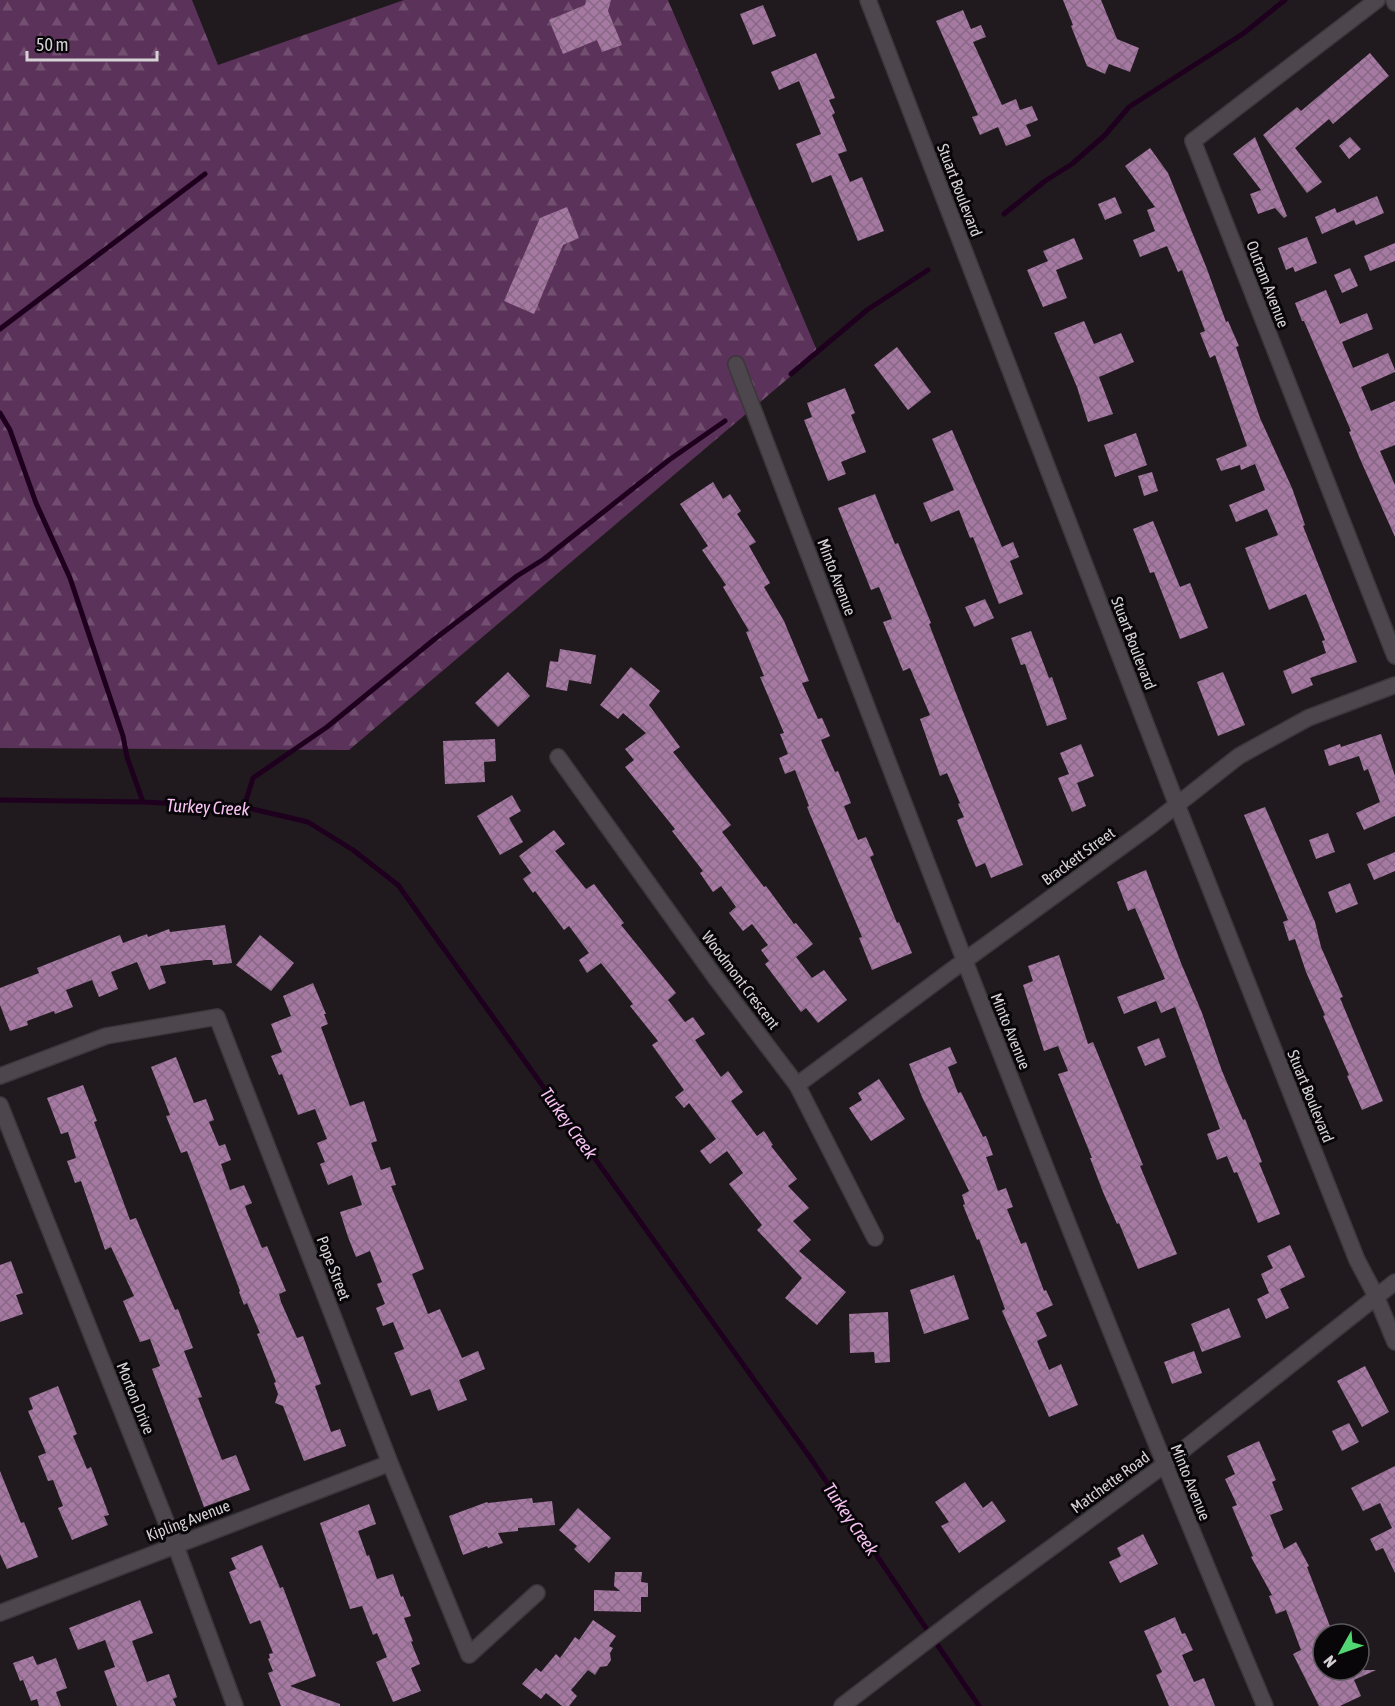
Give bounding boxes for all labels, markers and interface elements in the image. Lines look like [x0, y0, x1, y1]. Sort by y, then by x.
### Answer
scale bar [27, 24, 158, 62]
text: 50 m [36, 34, 68, 55]
street label: Stuart Boulevard [934, 141, 986, 239]
street label: Outram Avenue [1243, 238, 1293, 330]
street label: Minto Avenue [814, 536, 860, 618]
street label: Stuart Boulevard [1108, 594, 1160, 692]
water label: Turkey Creek [166, 794, 251, 820]
street label: Brackett Street [1038, 823, 1118, 889]
street label: Woodmont Crescent [698, 928, 784, 1033]
street label: Minto Avenue [988, 990, 1034, 1072]
street label: Stuart Boulevard [1284, 1047, 1338, 1145]
water label: Turkey Creek [536, 1083, 603, 1164]
street label: Pope Street [313, 1233, 355, 1303]
street label: Morton Drive [113, 1359, 159, 1437]
street label: Minto Avenue [1168, 1441, 1214, 1523]
street label: Matchette Road [1067, 1448, 1153, 1516]
water label: Turkey Creek [819, 1479, 884, 1560]
street label: Kipling Avenue [144, 1496, 233, 1545]
north arrow [1311, 1622, 1371, 1682]
text: N [1320, 1652, 1339, 1671]

